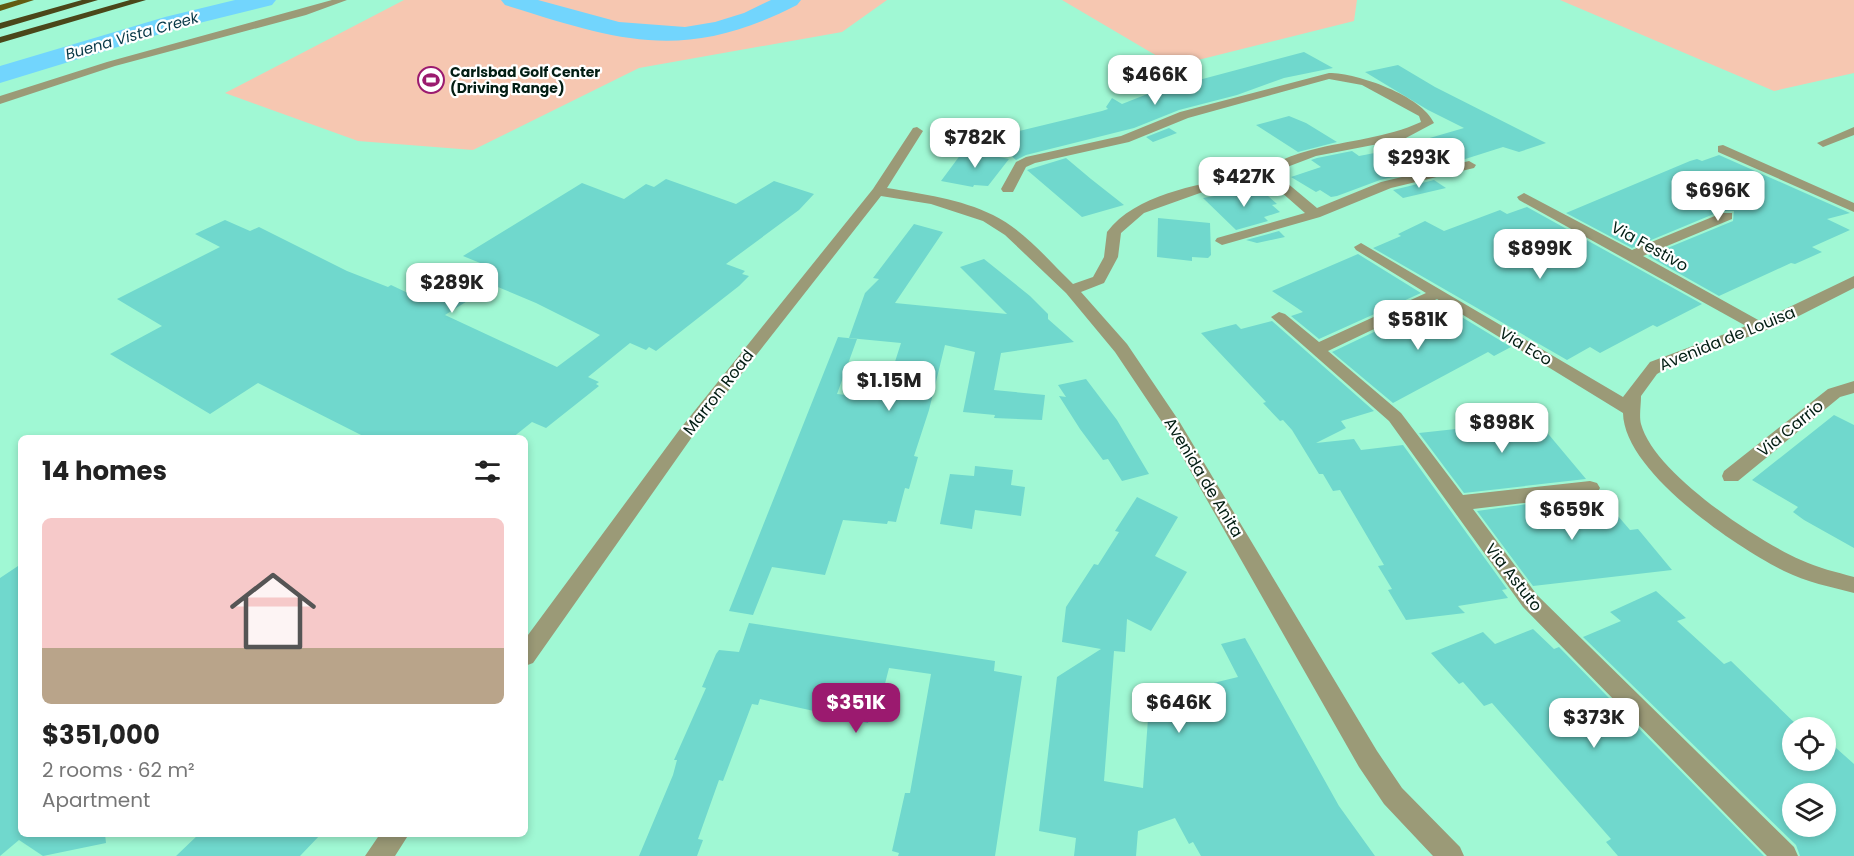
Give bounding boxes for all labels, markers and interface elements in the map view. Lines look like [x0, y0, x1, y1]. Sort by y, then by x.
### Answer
water label: Buena Vista Creek [63, 6, 202, 65]
pin: $466K [1113, 55, 1197, 106]
text: $466K [1122, 60, 1188, 88]
place label: Carlsbad Golf Center (Driving Range) [450, 62, 600, 98]
sports icon: Carlsbad Golf Center (Driving Range) [416, 65, 446, 95]
pin: $782K [933, 118, 1017, 169]
text: $782K [944, 123, 1006, 151]
pin: $293K [1377, 138, 1461, 189]
text: $293K [1388, 143, 1450, 171]
pin: $427K [1202, 157, 1286, 208]
text: $427K [1213, 162, 1275, 190]
pin: $696K [1676, 171, 1760, 222]
text: $696K [1686, 176, 1750, 204]
street label: Via Festivo [1607, 216, 1693, 277]
pin: $899K [1498, 229, 1582, 280]
text: $899K [1508, 234, 1572, 262]
pin: $289K [410, 263, 494, 314]
text: $289K [420, 268, 484, 296]
pin: $581K [1376, 300, 1460, 351]
street label: Avenida de Louisa [1656, 301, 1799, 376]
text: $581K [1388, 305, 1448, 333]
street label: Via Eco [1495, 322, 1557, 371]
street label: Marron Road [678, 345, 759, 440]
pin: $1.15M [840, 361, 938, 412]
text: $1.15M [856, 366, 922, 394]
street label: Via Carrio [1752, 395, 1828, 462]
pin: $898K [1460, 403, 1544, 454]
text: $898K [1469, 408, 1535, 436]
street label: Avenida de Anita [1159, 413, 1249, 542]
text: 14 homes [42, 453, 167, 489]
icon: filters [471, 455, 504, 488]
pin: $659K [1530, 490, 1614, 541]
text: $659K [1539, 495, 1605, 523]
street label: Via Astuto [1480, 538, 1548, 616]
icon: home [219, 557, 327, 665]
pin: $351K [814, 683, 898, 734]
pin: $646K [1137, 683, 1221, 734]
text: $351K [826, 688, 886, 716]
text: $646K [1146, 688, 1212, 716]
pin: $373K [1552, 698, 1636, 749]
text: $373K [1563, 703, 1625, 731]
text: $351,000 [42, 717, 160, 753]
map controls [1782, 717, 1836, 837]
button: locate [1782, 717, 1836, 771]
text: 2 rooms · 62 m² [42, 756, 195, 784]
button: layers [1782, 783, 1836, 837]
text: Apartment [42, 786, 150, 814]

